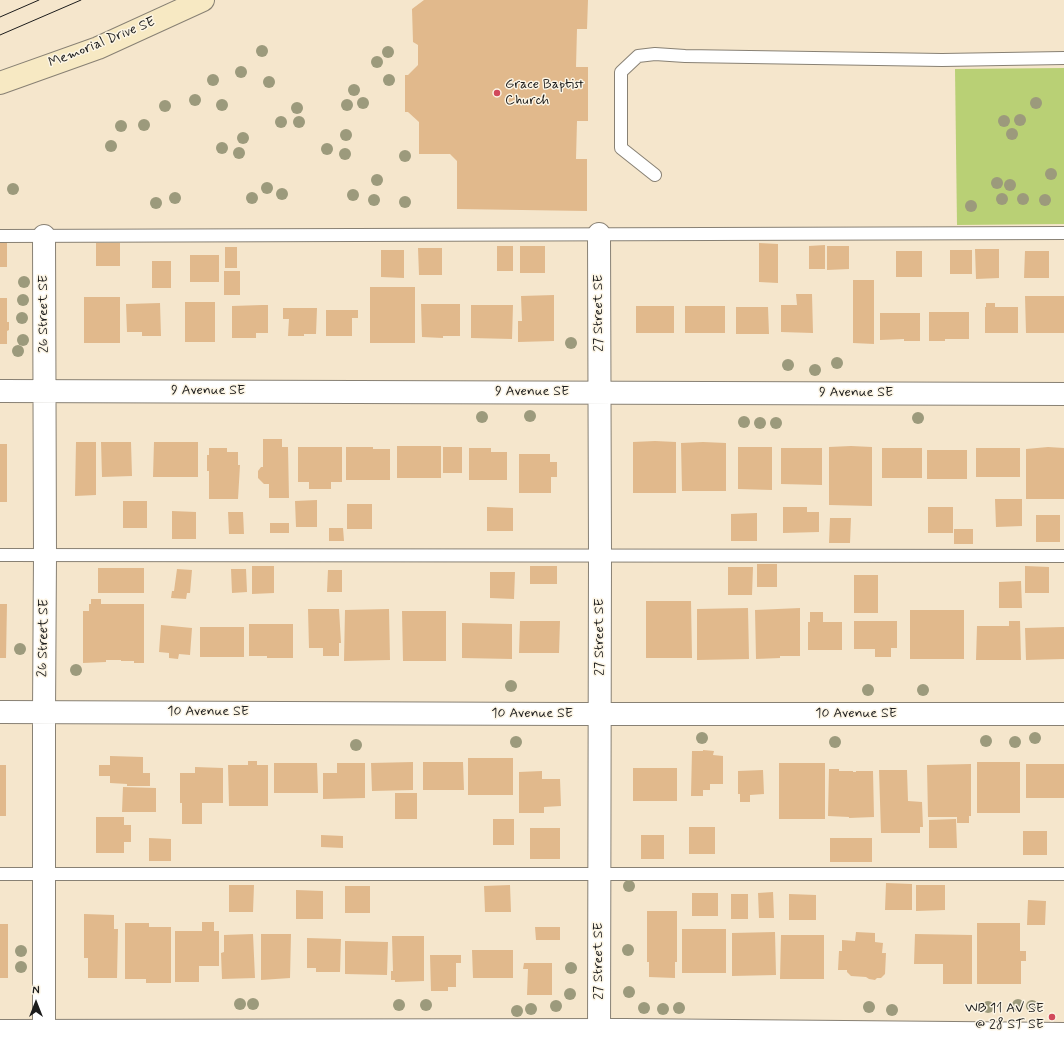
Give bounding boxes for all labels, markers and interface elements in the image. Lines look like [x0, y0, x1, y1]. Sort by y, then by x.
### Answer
street label: Memorial Drive SE [46, 14, 158, 72]
place label: Grace Baptist Church [505, 77, 584, 110]
marker: Grace Baptist Church [492, 88, 502, 98]
street label: 27 Street SE [591, 274, 607, 352]
street label: 26 Street SE [36, 275, 52, 353]
street label: 9 Avenue SE [171, 383, 245, 399]
street label: 9 Avenue SE [495, 384, 569, 400]
street label: 9 Avenue SE [819, 385, 893, 401]
street label: 27 Street SE [592, 598, 608, 676]
street label: 26 Street SE [35, 599, 53, 677]
street label: 10 Avenue SE [167, 704, 249, 720]
street label: 10 Avenue SE [491, 706, 573, 722]
street label: 10 Avenue SE [815, 706, 897, 722]
street label: 27 Street SE [591, 922, 607, 1000]
north arrow [16, 983, 56, 1023]
text: N [32, 984, 40, 998]
place label: WB 11 AV SE @ 28 ST SE [965, 1001, 1044, 1034]
marker: WB 11 AV SE @ 28 ST SE [1047, 1012, 1057, 1022]

